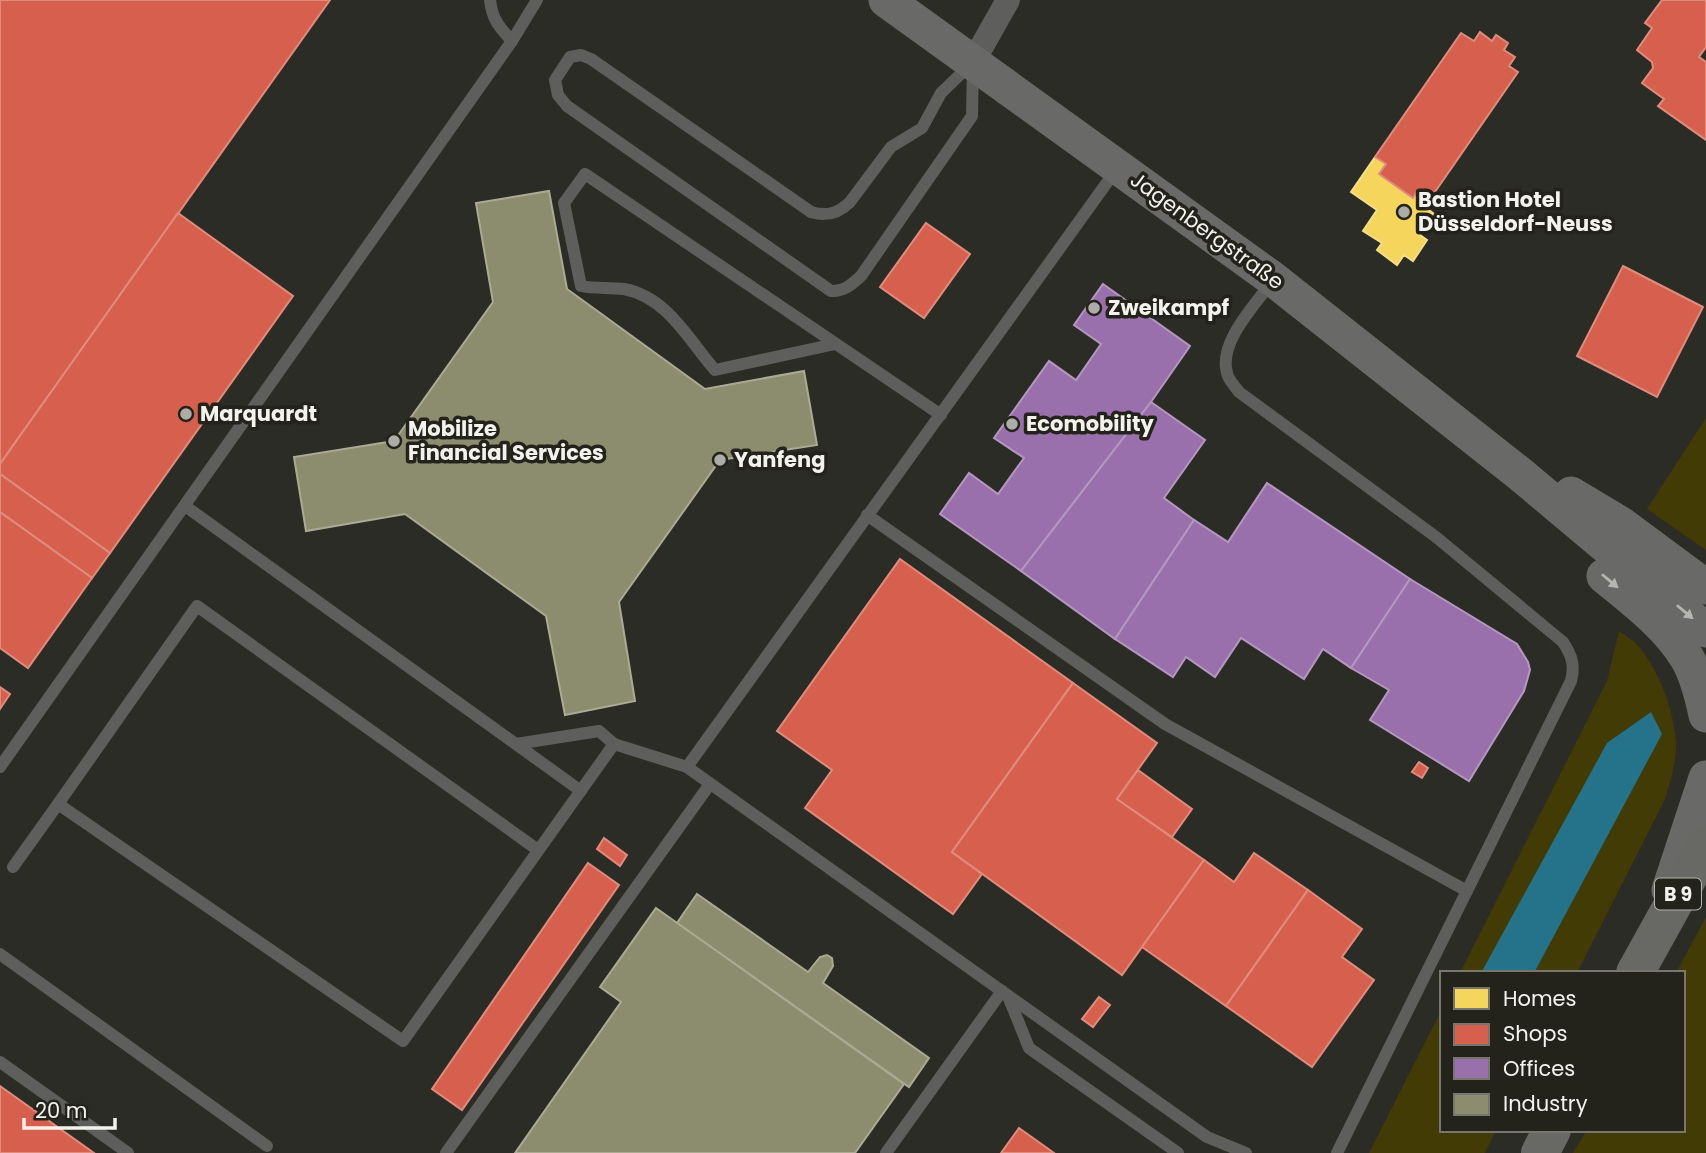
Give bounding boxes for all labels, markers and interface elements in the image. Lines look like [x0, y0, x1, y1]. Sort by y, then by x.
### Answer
street label: Jagenbergstraße [1125, 165, 1290, 296]
place label: Bastion Hotel Düsseldorf-Neuss [1418, 185, 1613, 238]
marker: Bastion Hotel Düsseldorf-Neuss [1396, 204, 1412, 220]
place label: Zweikampf [1108, 293, 1230, 322]
marker: Zweikampf [1086, 300, 1102, 316]
place label: Marquardt [200, 399, 317, 428]
marker: Marquardt [178, 406, 194, 422]
place label: Ecomobility [1026, 409, 1154, 438]
place label: Mobilize Financial Services [408, 414, 604, 467]
marker: Ecomobility [1004, 416, 1020, 432]
marker: Mobilize Financial Services [386, 433, 402, 449]
place label: Yanfeng [734, 445, 825, 474]
marker: Yanfeng [712, 452, 728, 468]
one-way arrow [1602, 573, 1619, 588]
one-way arrow [1676, 604, 1693, 619]
road number: B 9 [1655, 878, 1701, 909]
legend [1440, 971, 1685, 1132]
text: Homes [1503, 984, 1577, 1013]
text: Shops [1503, 1019, 1567, 1048]
text: Offices [1503, 1054, 1575, 1083]
scale bar [24, 1086, 116, 1130]
text: Industry [1503, 1089, 1588, 1118]
text: 20 m [35, 1096, 88, 1125]

